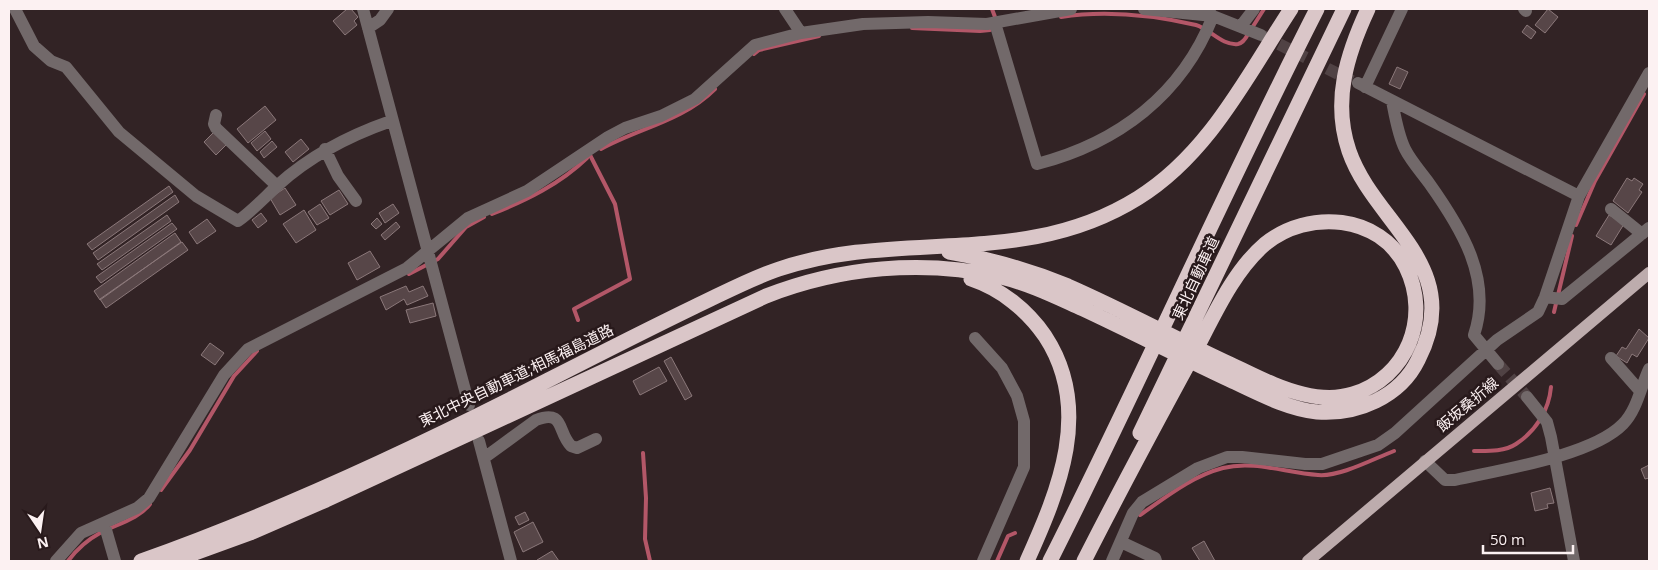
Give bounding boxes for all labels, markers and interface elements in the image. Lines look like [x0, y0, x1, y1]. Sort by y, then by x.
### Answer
street label: 東北自動車道 [1167, 233, 1223, 323]
street label: 東北中央自動車道;相馬福島道路 [415, 319, 617, 431]
street label: 飯坂桑折線 [1432, 372, 1502, 436]
north arrow [15, 505, 65, 555]
scale bar [1483, 522, 1573, 554]
text: 50 m [1490, 529, 1525, 549]
text: N [35, 533, 51, 554]

